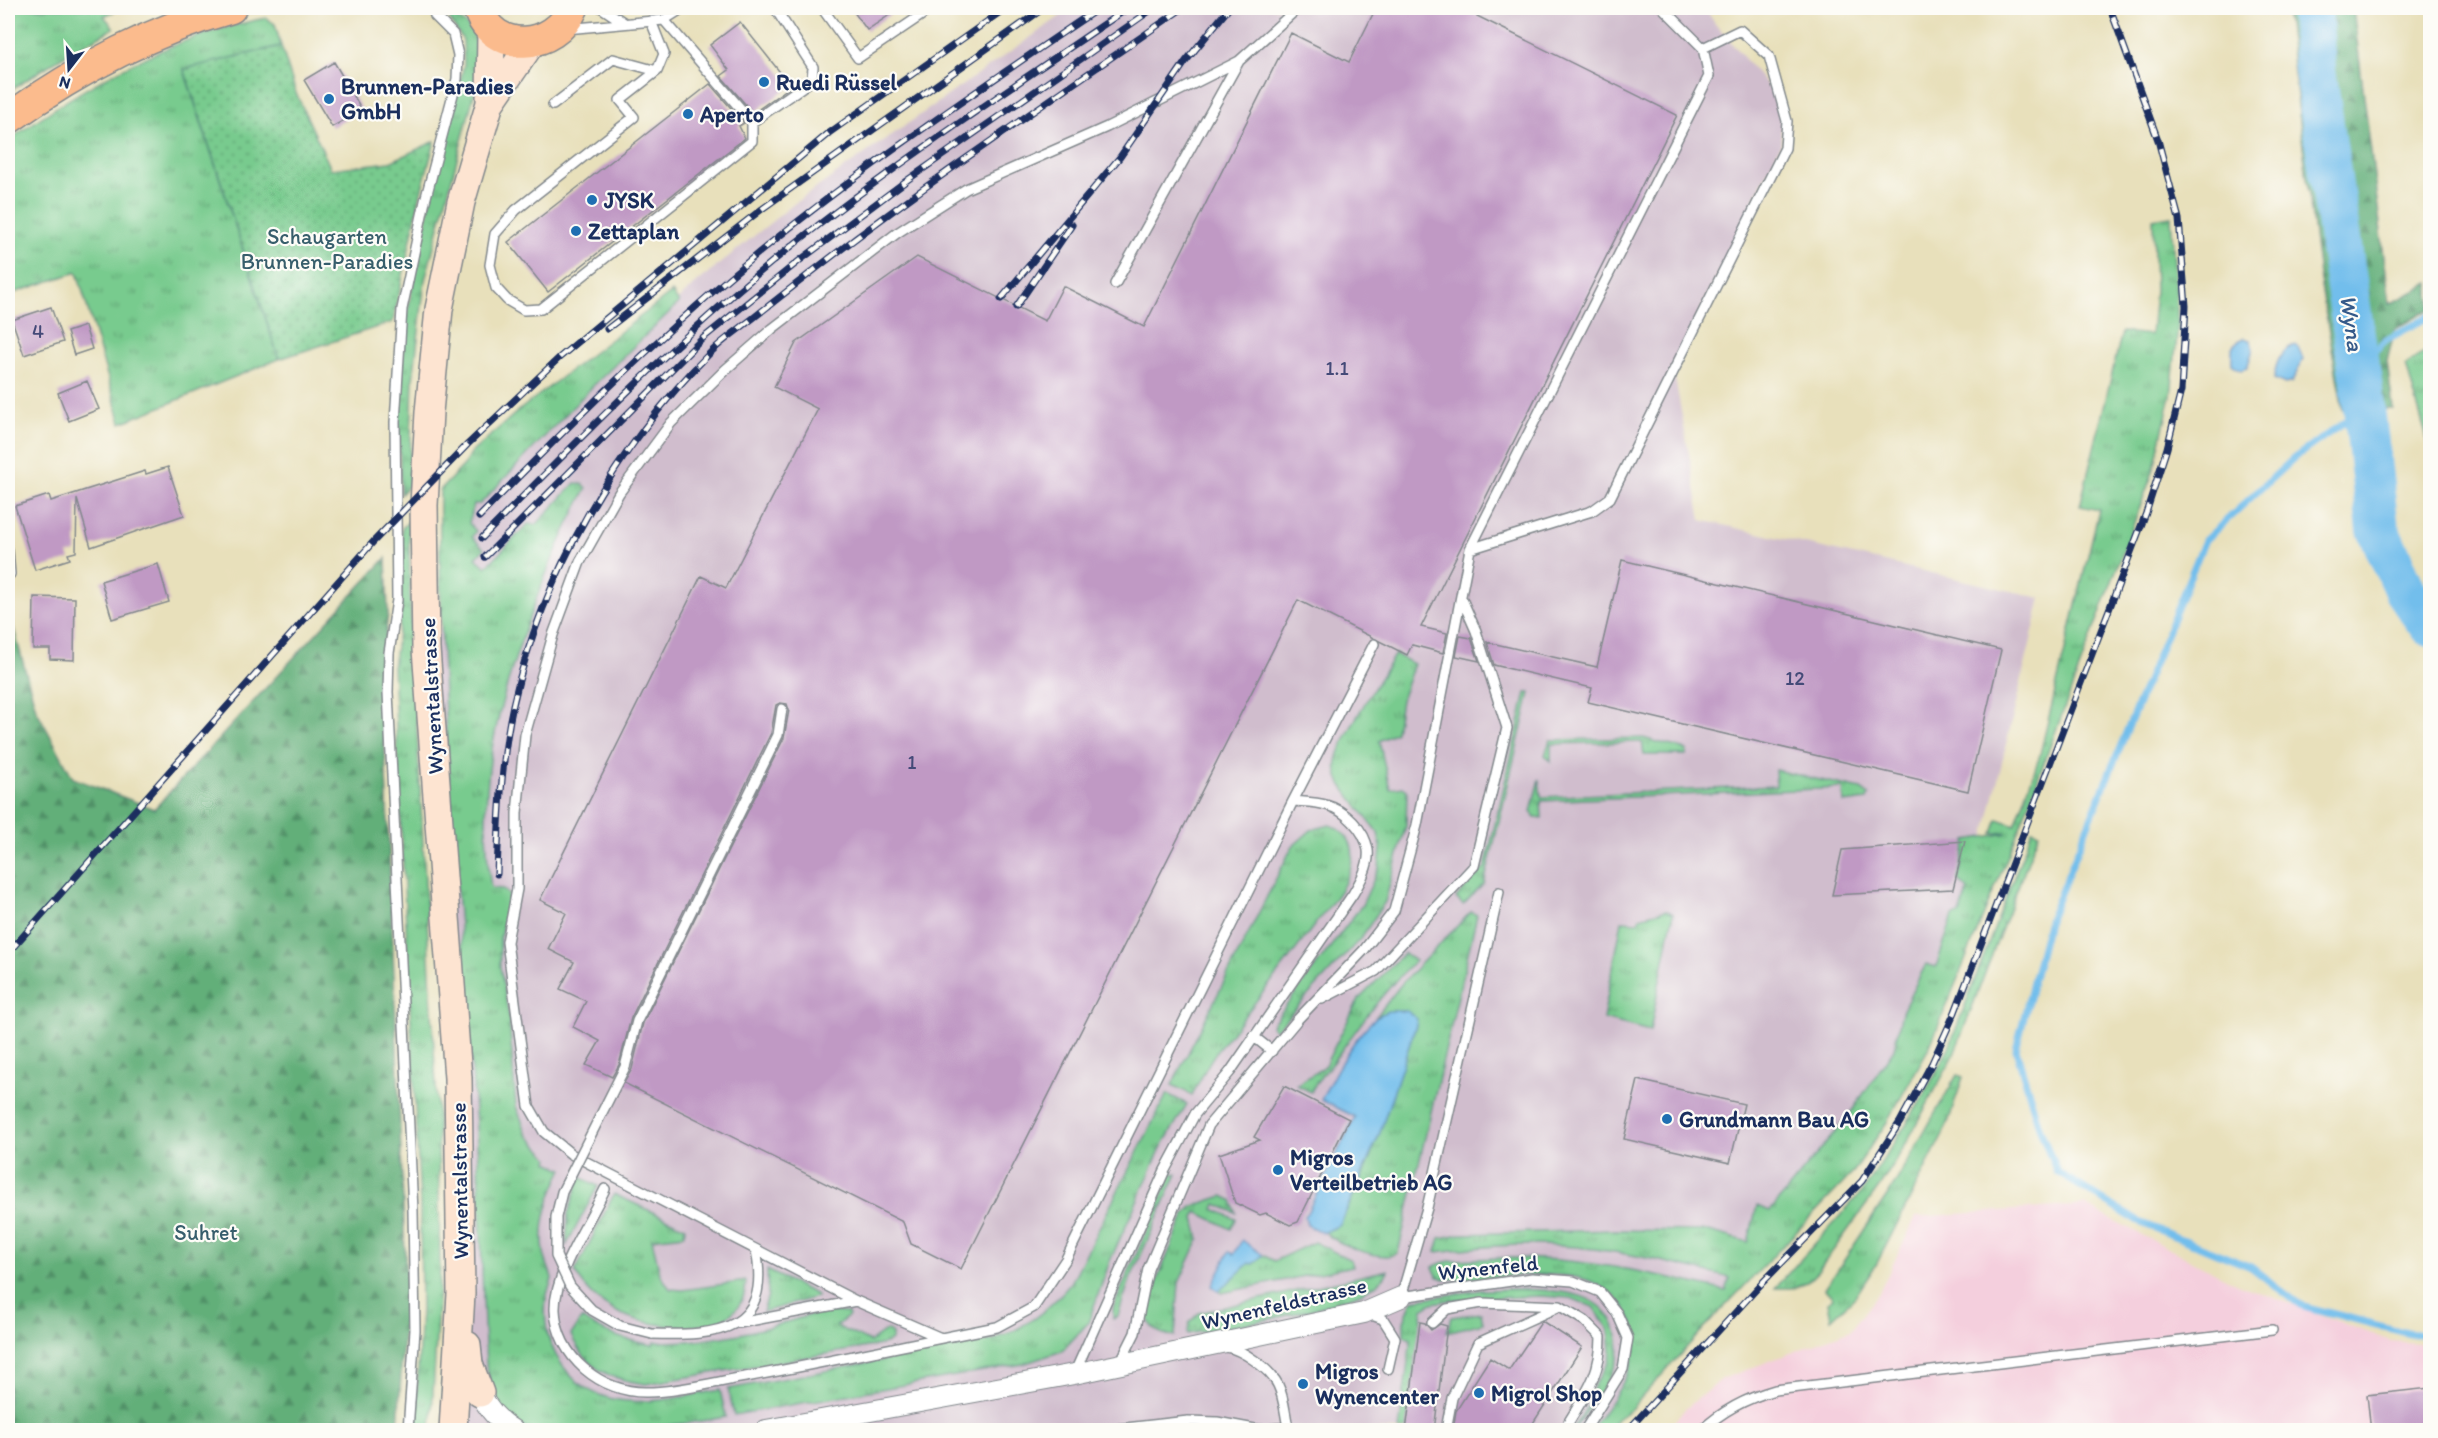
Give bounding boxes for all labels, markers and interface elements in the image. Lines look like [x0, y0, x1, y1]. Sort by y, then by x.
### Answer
north arrow [39, 39, 99, 99]
place label: Ruedi Rüssel [776, 69, 898, 96]
text: N [57, 72, 73, 94]
place label: Brunnen-Paradies GmbH [341, 73, 514, 125]
marker: Ruedi Rüssel [757, 75, 771, 89]
marker: Brunnen-Paradies GmbH [322, 92, 336, 106]
place label: Aperto [699, 101, 764, 128]
marker: Aperto [681, 107, 695, 121]
place label: JYSK [603, 187, 655, 214]
marker: JYSK [585, 193, 599, 207]
place label: Zettaplan [588, 218, 680, 245]
park label: Schaugarten Brunnen-Paradies [241, 223, 413, 275]
marker: Zettaplan [569, 224, 583, 238]
water label: Wyna [2334, 293, 2371, 354]
house number: 4 [32, 319, 44, 343]
house number: 1.1 [1325, 356, 1349, 380]
street label: Wynentalstrasse [414, 617, 449, 775]
house number: 12 [1785, 666, 1805, 690]
house number: 1 [907, 750, 917, 774]
street label: Wynentalstrasse [445, 1102, 474, 1260]
place label: Grundmann Bau AG [1679, 1106, 1869, 1133]
marker: Grundmann Bau AG [1660, 1112, 1674, 1126]
place label: Migros Verteilbetrieb AG [1290, 1144, 1452, 1196]
marker: Migros Verteilbetrieb AG [1271, 1163, 1285, 1177]
park label: Suhret [174, 1219, 238, 1246]
street label: Wynenfeld [1437, 1249, 1540, 1286]
street label: Wynenfeldstrasse [1199, 1271, 1369, 1336]
place label: Migros Wynencenter [1315, 1358, 1440, 1410]
marker: Migros Wynencenter [1296, 1377, 1310, 1391]
place label: Migrol Shop [1491, 1380, 1602, 1407]
marker: Migrol Shop [1472, 1386, 1486, 1400]

